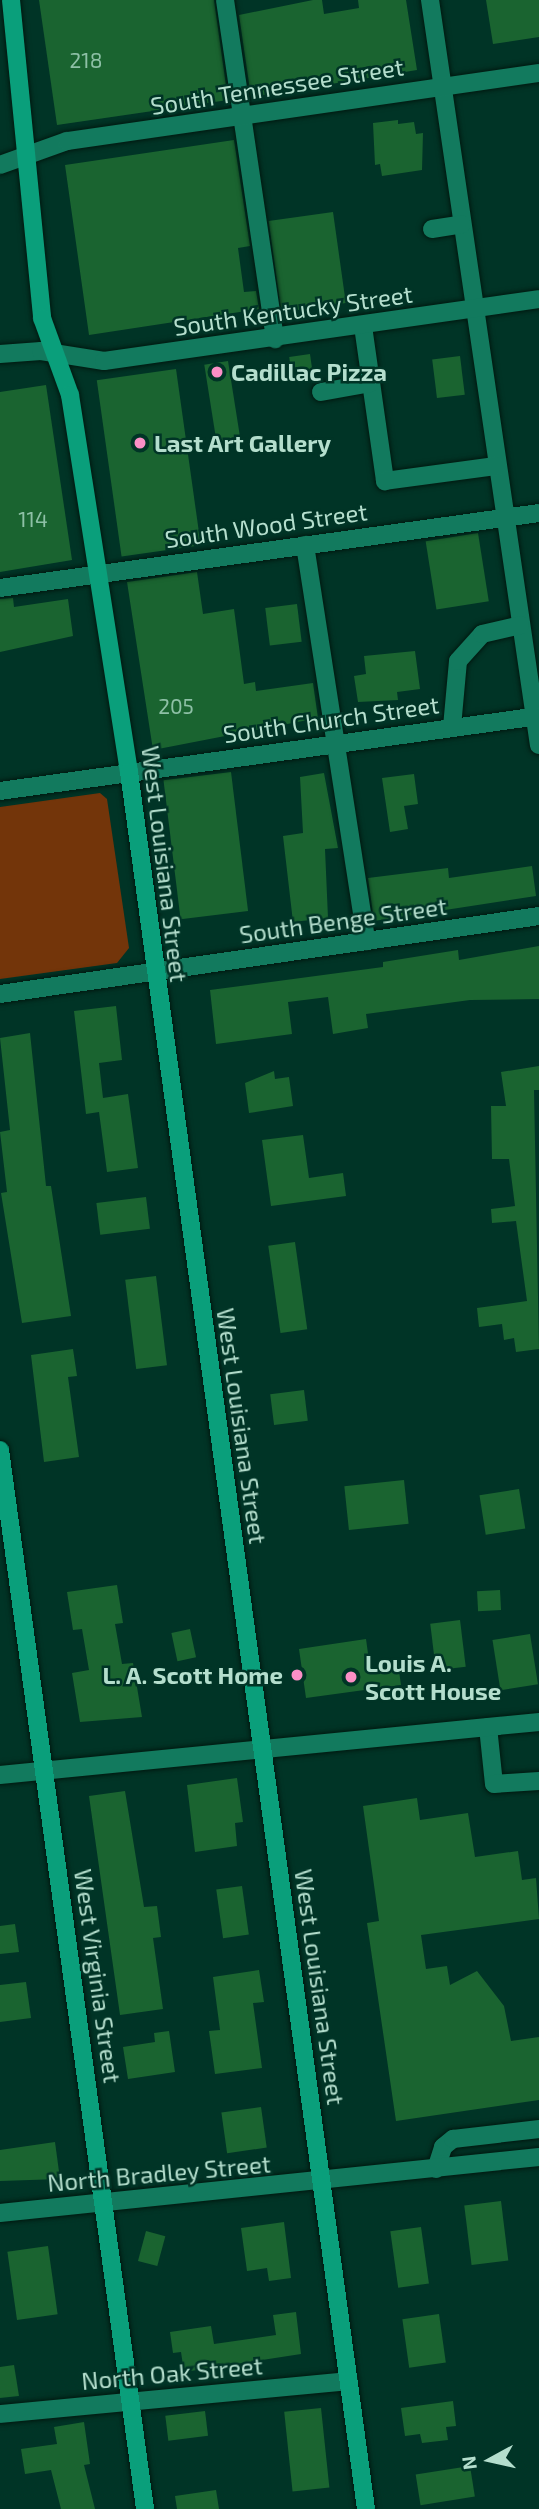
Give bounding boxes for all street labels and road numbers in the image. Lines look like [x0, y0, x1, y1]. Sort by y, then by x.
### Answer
street label: South Tennessee Street [148, 52, 406, 120]
street label: South Kentucky Street [171, 279, 415, 341]
street label: South Wood Street [163, 497, 369, 553]
street label: South Church Street [221, 690, 441, 748]
street label: West Louisiana Street [136, 744, 194, 984]
street label: South Benge Street [237, 891, 449, 949]
street label: West Louisiana Street [211, 1306, 273, 1546]
street label: West Virginia Street [69, 1867, 127, 2085]
street label: West Louisiana Street [289, 1867, 351, 2107]
street label: North Bradley Street [46, 2149, 272, 2197]
street label: North Oak Street [80, 2351, 264, 2395]

